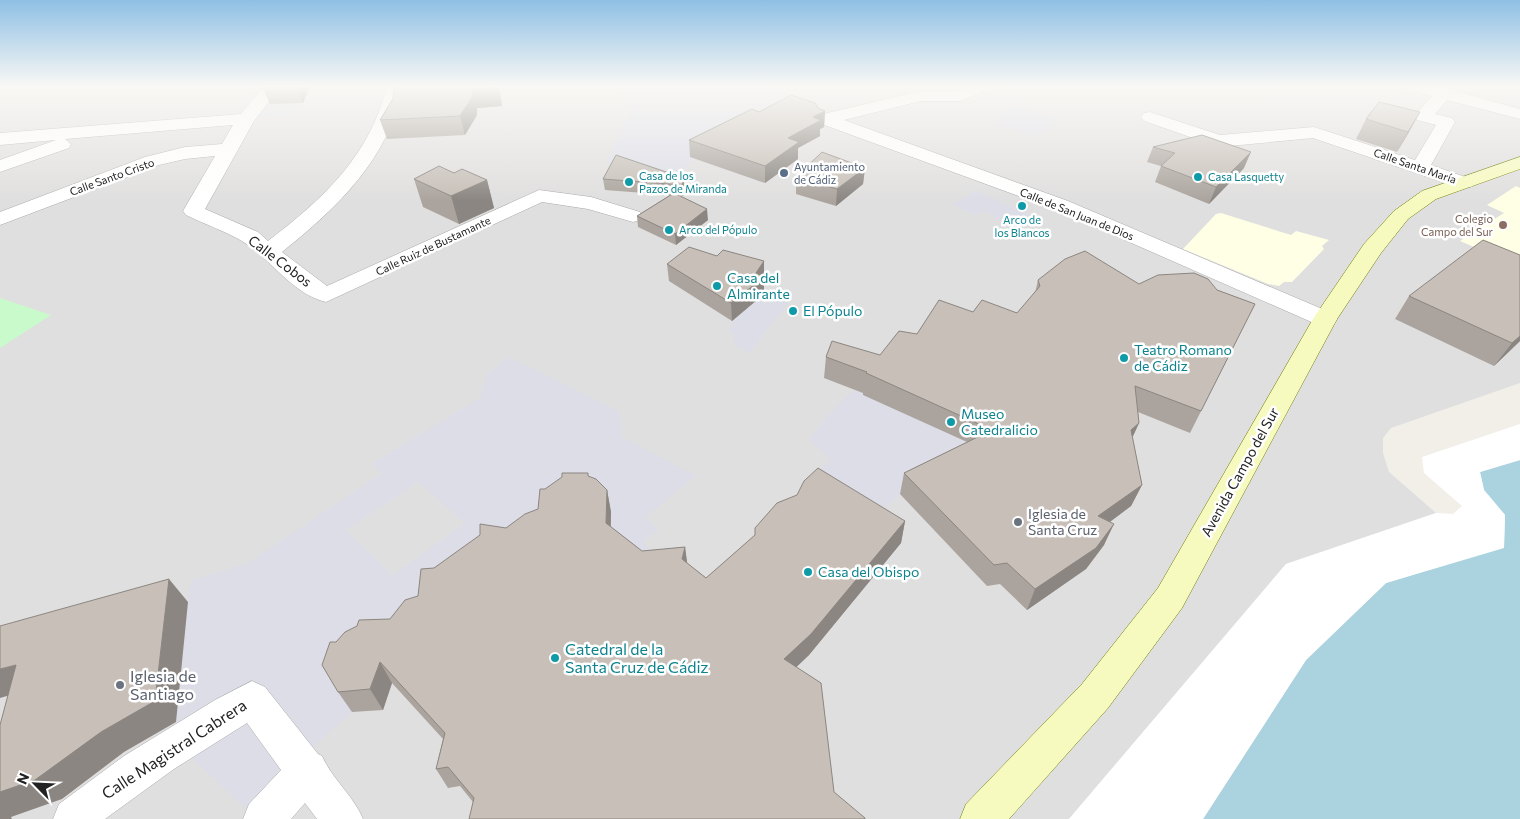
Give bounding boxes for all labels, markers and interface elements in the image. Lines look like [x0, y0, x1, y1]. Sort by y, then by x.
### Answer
street label: Calle Santa María [1372, 145, 1458, 186]
street label: Calle Santo Cristo [68, 155, 156, 198]
place label: Ayuntamiento de Cádiz [794, 160, 866, 186]
marker: Ayuntamiento de Cádiz [778, 167, 790, 179]
place label: Casa de los Pazos de Miranda [639, 169, 727, 195]
place label: Casa Lasquetty [1208, 170, 1285, 183]
marker: Casa Lasquetty [1192, 171, 1204, 183]
marker: Casa de los Pazos de Miranda [623, 176, 635, 188]
street label: Calle de San Juan de Dios [1018, 185, 1136, 243]
marker: Arco de los Blancos [1016, 200, 1028, 212]
place label: Colegio Campo del Sur [1421, 212, 1494, 238]
street label: Calle Ruiz de Bustamante [373, 213, 492, 278]
place label: Arco de los Blancos [994, 213, 1050, 239]
marker: Colegio Campo del Sur [1497, 219, 1509, 231]
place label: Arco del Pópulo [679, 223, 758, 236]
marker: Arco del Pópulo [663, 224, 675, 236]
street label: Calle Cobos [245, 231, 315, 290]
place label: Casa del Almirante [727, 269, 790, 302]
marker: Casa del Almirante [711, 280, 723, 292]
place label: El Pópulo [803, 302, 862, 319]
marker: El Pópulo [787, 305, 799, 317]
place label: Teatro Romano de Cádiz [1134, 341, 1232, 374]
marker: Teatro Romano de Cádiz [1118, 352, 1130, 364]
street label: Avenida Campo del Sur [1197, 404, 1282, 539]
place label: Museo Catedralicio [961, 405, 1038, 438]
marker: Museo Catedralicio [945, 416, 957, 428]
place label: Iglesia de Santa Cruz [1028, 505, 1097, 538]
marker: Iglesia de Santa Cruz [1012, 516, 1024, 528]
place label: Casa del Obispo [818, 563, 919, 580]
marker: Casa del Obispo [802, 566, 814, 578]
place label: Catedral de la Santa Cruz de Cádiz [565, 639, 709, 676]
marker: Catedral de la Santa Cruz de Cádiz [549, 652, 561, 664]
place label: Iglesia de Santiago [130, 666, 196, 703]
marker: Iglesia de Santiago [114, 679, 126, 691]
street label: Calle Magistral Cabrera [98, 695, 250, 803]
north arrow [10, 759, 60, 809]
text: N [13, 770, 33, 787]

